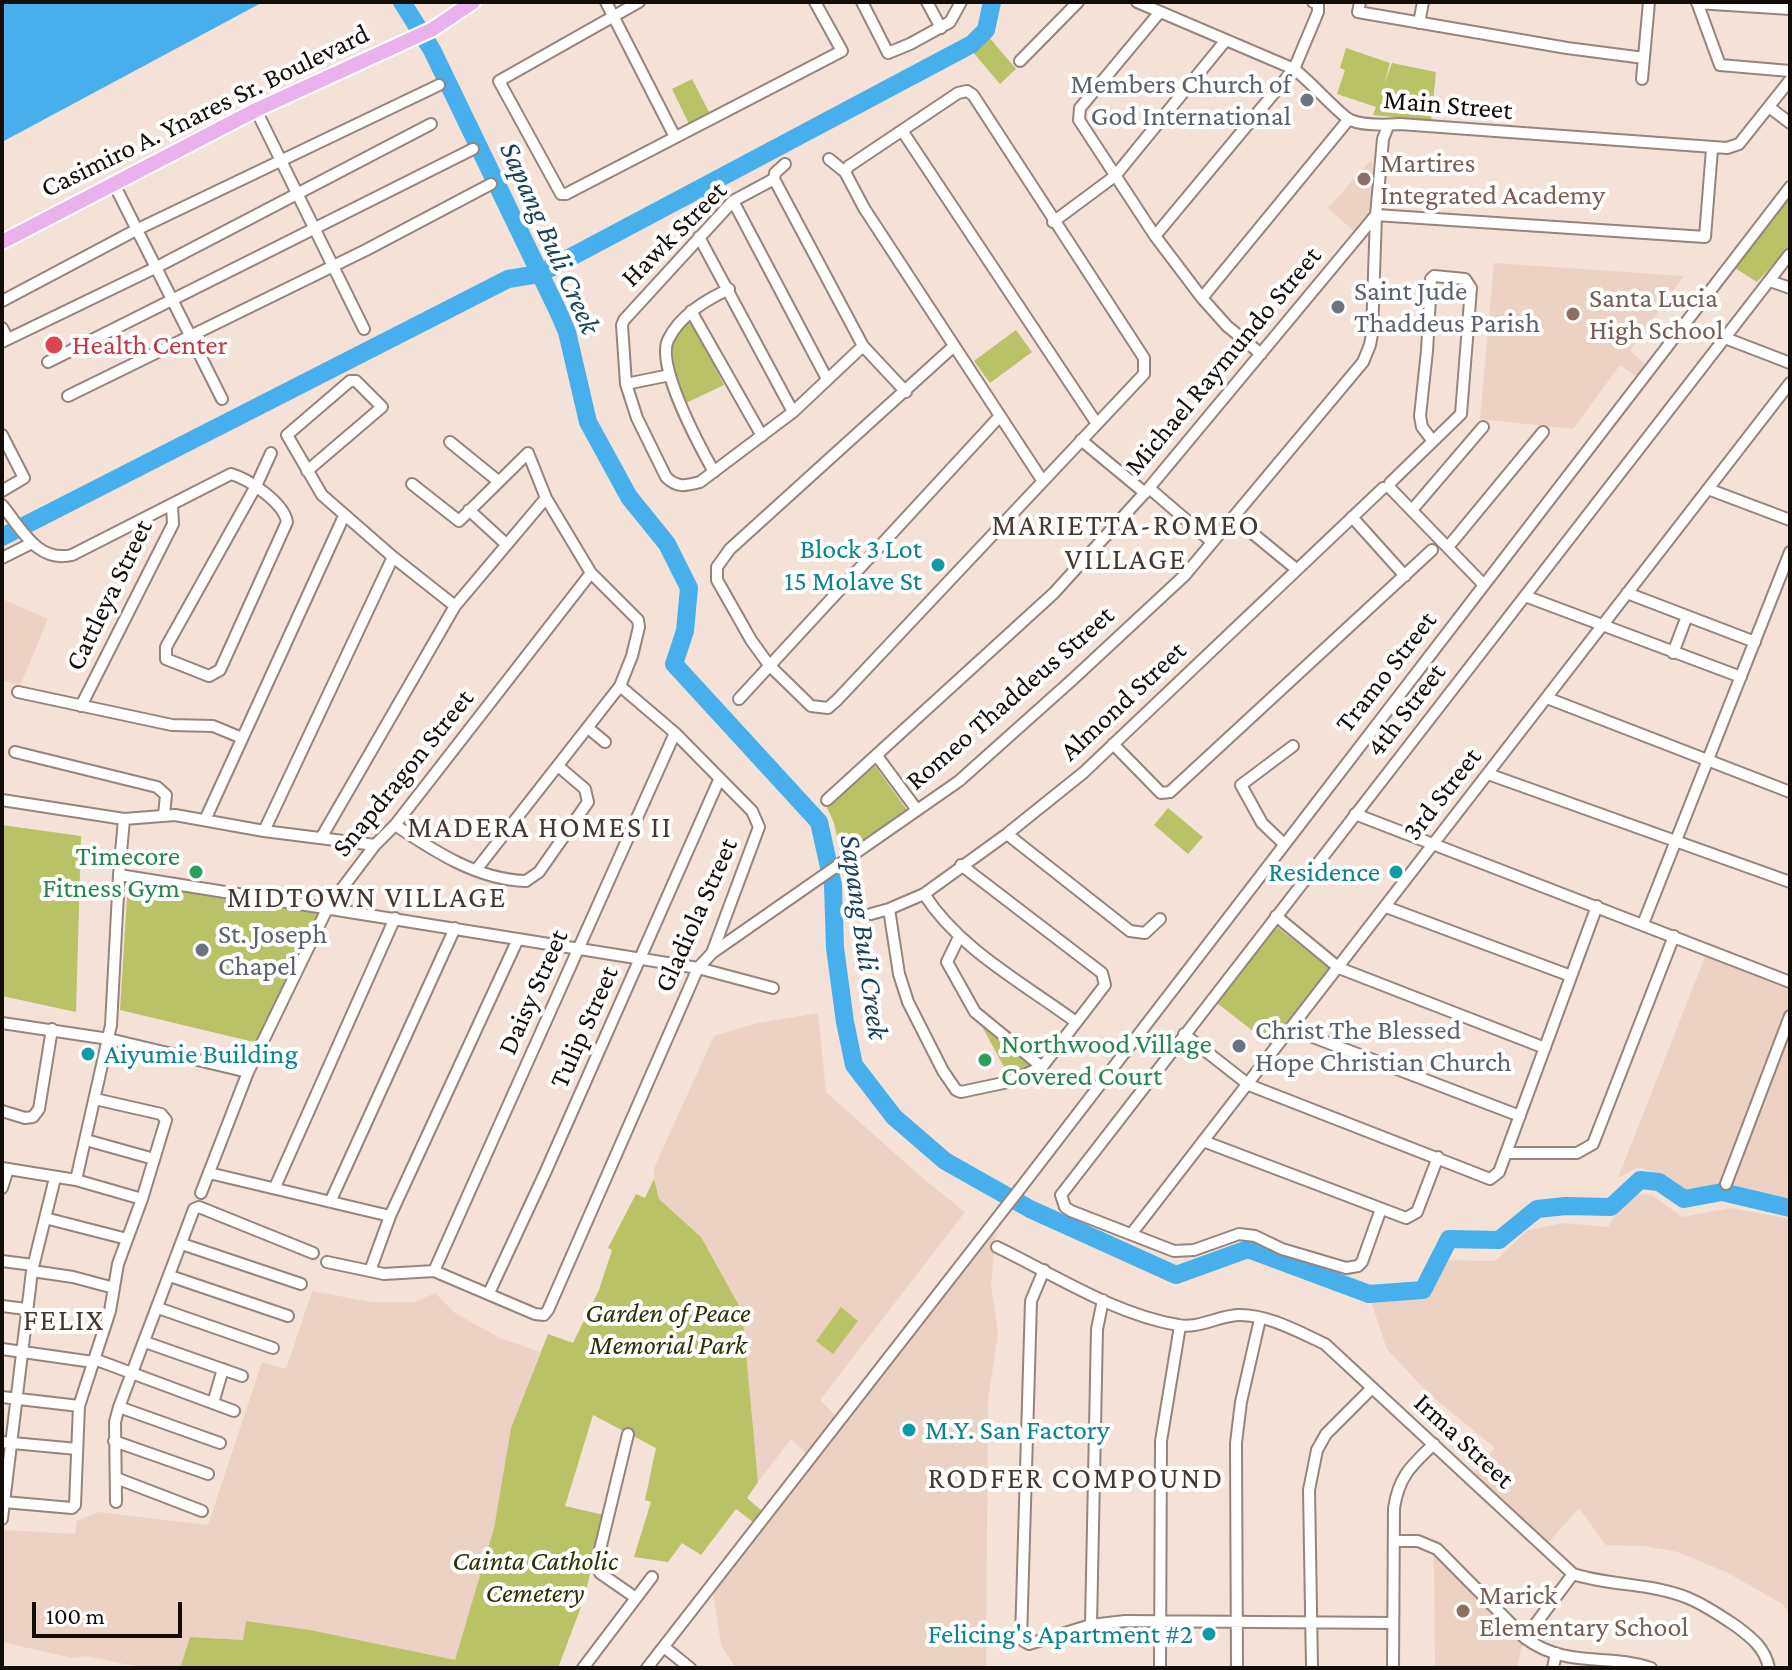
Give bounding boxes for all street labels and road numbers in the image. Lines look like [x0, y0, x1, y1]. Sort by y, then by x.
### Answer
street label: Casimiro A. Ynares Sr. Boulevard [35, 17, 375, 205]
street label: Main Street [1382, 83, 1514, 127]
street label: Hawk Street [614, 174, 734, 294]
street label: Michael Raymundo Street [1118, 240, 1328, 482]
street label: Cattleya Street [58, 514, 160, 676]
street label: Romeo Thaddeus Street [899, 598, 1121, 798]
street label: Tramo Street [1328, 605, 1444, 739]
street label: Almond Street [1053, 634, 1193, 768]
street label: 4th Street [1359, 657, 1453, 763]
street label: Snapdragon Street [325, 682, 481, 864]
street label: 3rd Street [1395, 741, 1489, 847]
street label: Gladiola Street [647, 833, 745, 997]
street label: Daisy Street [490, 924, 576, 1060]
street label: Tulip Street [542, 961, 626, 1093]
street label: Irma Street [1407, 1386, 1521, 1496]

